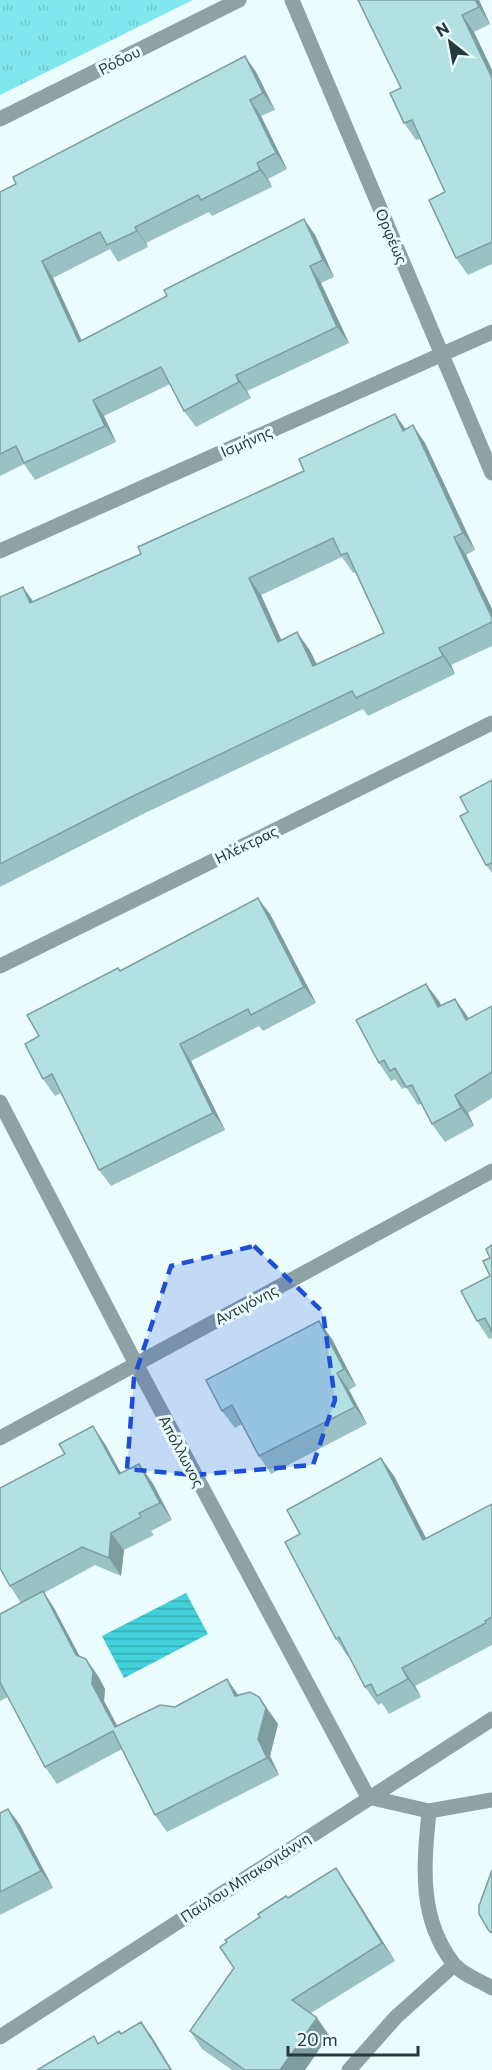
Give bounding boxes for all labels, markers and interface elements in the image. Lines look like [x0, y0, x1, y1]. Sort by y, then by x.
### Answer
north arrow [420, 12, 480, 72]
text: N [432, 17, 452, 40]
street label: Ρόδου [95, 42, 143, 78]
street label: Ορφέως [372, 206, 412, 266]
street label: Ισμήνης [218, 422, 274, 460]
street label: Ηλέκτρας [212, 821, 280, 867]
street label: Αντιγόνης [212, 1280, 280, 1328]
street label: Απόλλωνος [156, 1412, 208, 1490]
street label: Παύλου Μπακογιάννη [177, 1828, 313, 1926]
scale bar [288, 2019, 418, 2057]
text: 20 m [297, 2028, 338, 2050]

